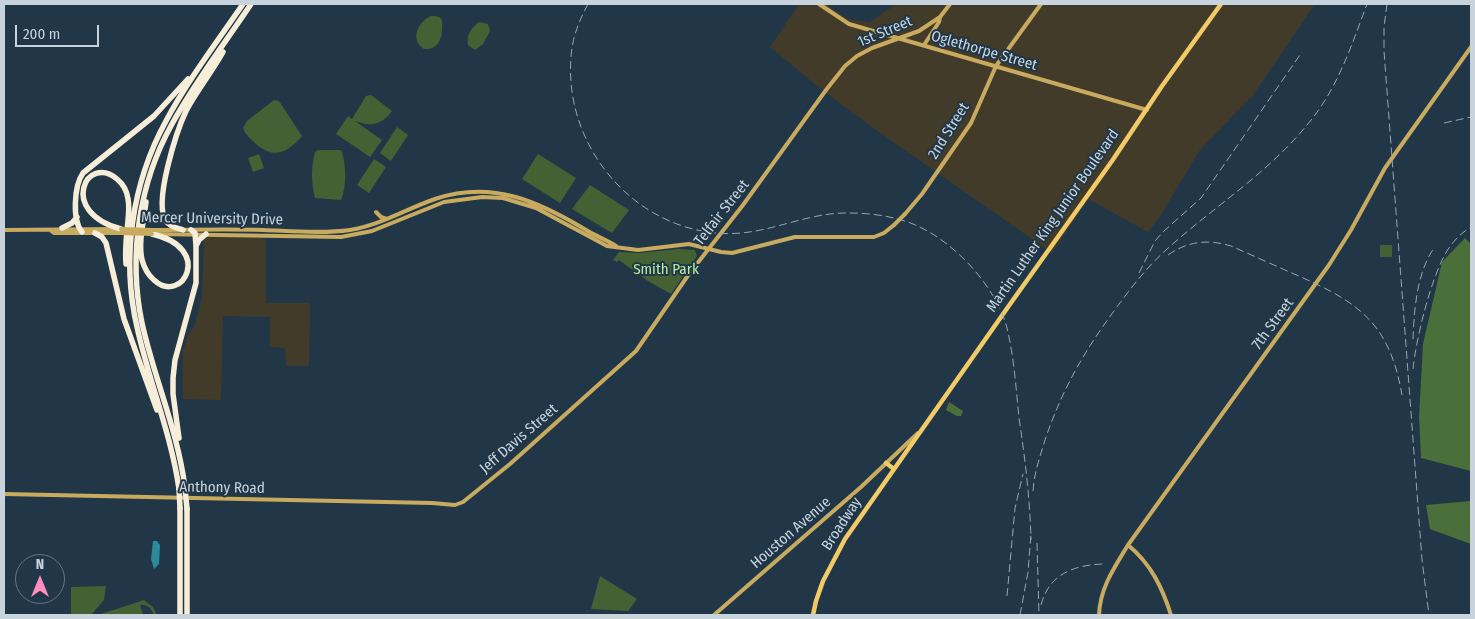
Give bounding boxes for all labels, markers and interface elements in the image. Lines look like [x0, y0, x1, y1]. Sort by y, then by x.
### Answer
street label: 1st Street [855, 12, 915, 52]
scale bar [18, 15, 101, 47]
text: 200 m [23, 25, 60, 43]
street label: Oglethorpe Street [929, 27, 1039, 75]
street label: 2nd Street [925, 100, 973, 162]
street label: Martin Luther King Junior Boulevard [983, 126, 1123, 316]
street label: Telfair Street [691, 177, 753, 249]
street label: Mercer University Drive [141, 209, 283, 229]
park label: Smith Park [633, 261, 699, 279]
street label: 7th Street [1248, 295, 1298, 353]
street label: Jeff Davis Street [476, 400, 562, 478]
street label: Anthony Road [179, 478, 265, 498]
street label: Houston Avenue [747, 493, 835, 573]
street label: Broadway [818, 494, 866, 554]
north arrow [15, 554, 65, 604]
text: N [36, 556, 44, 573]

